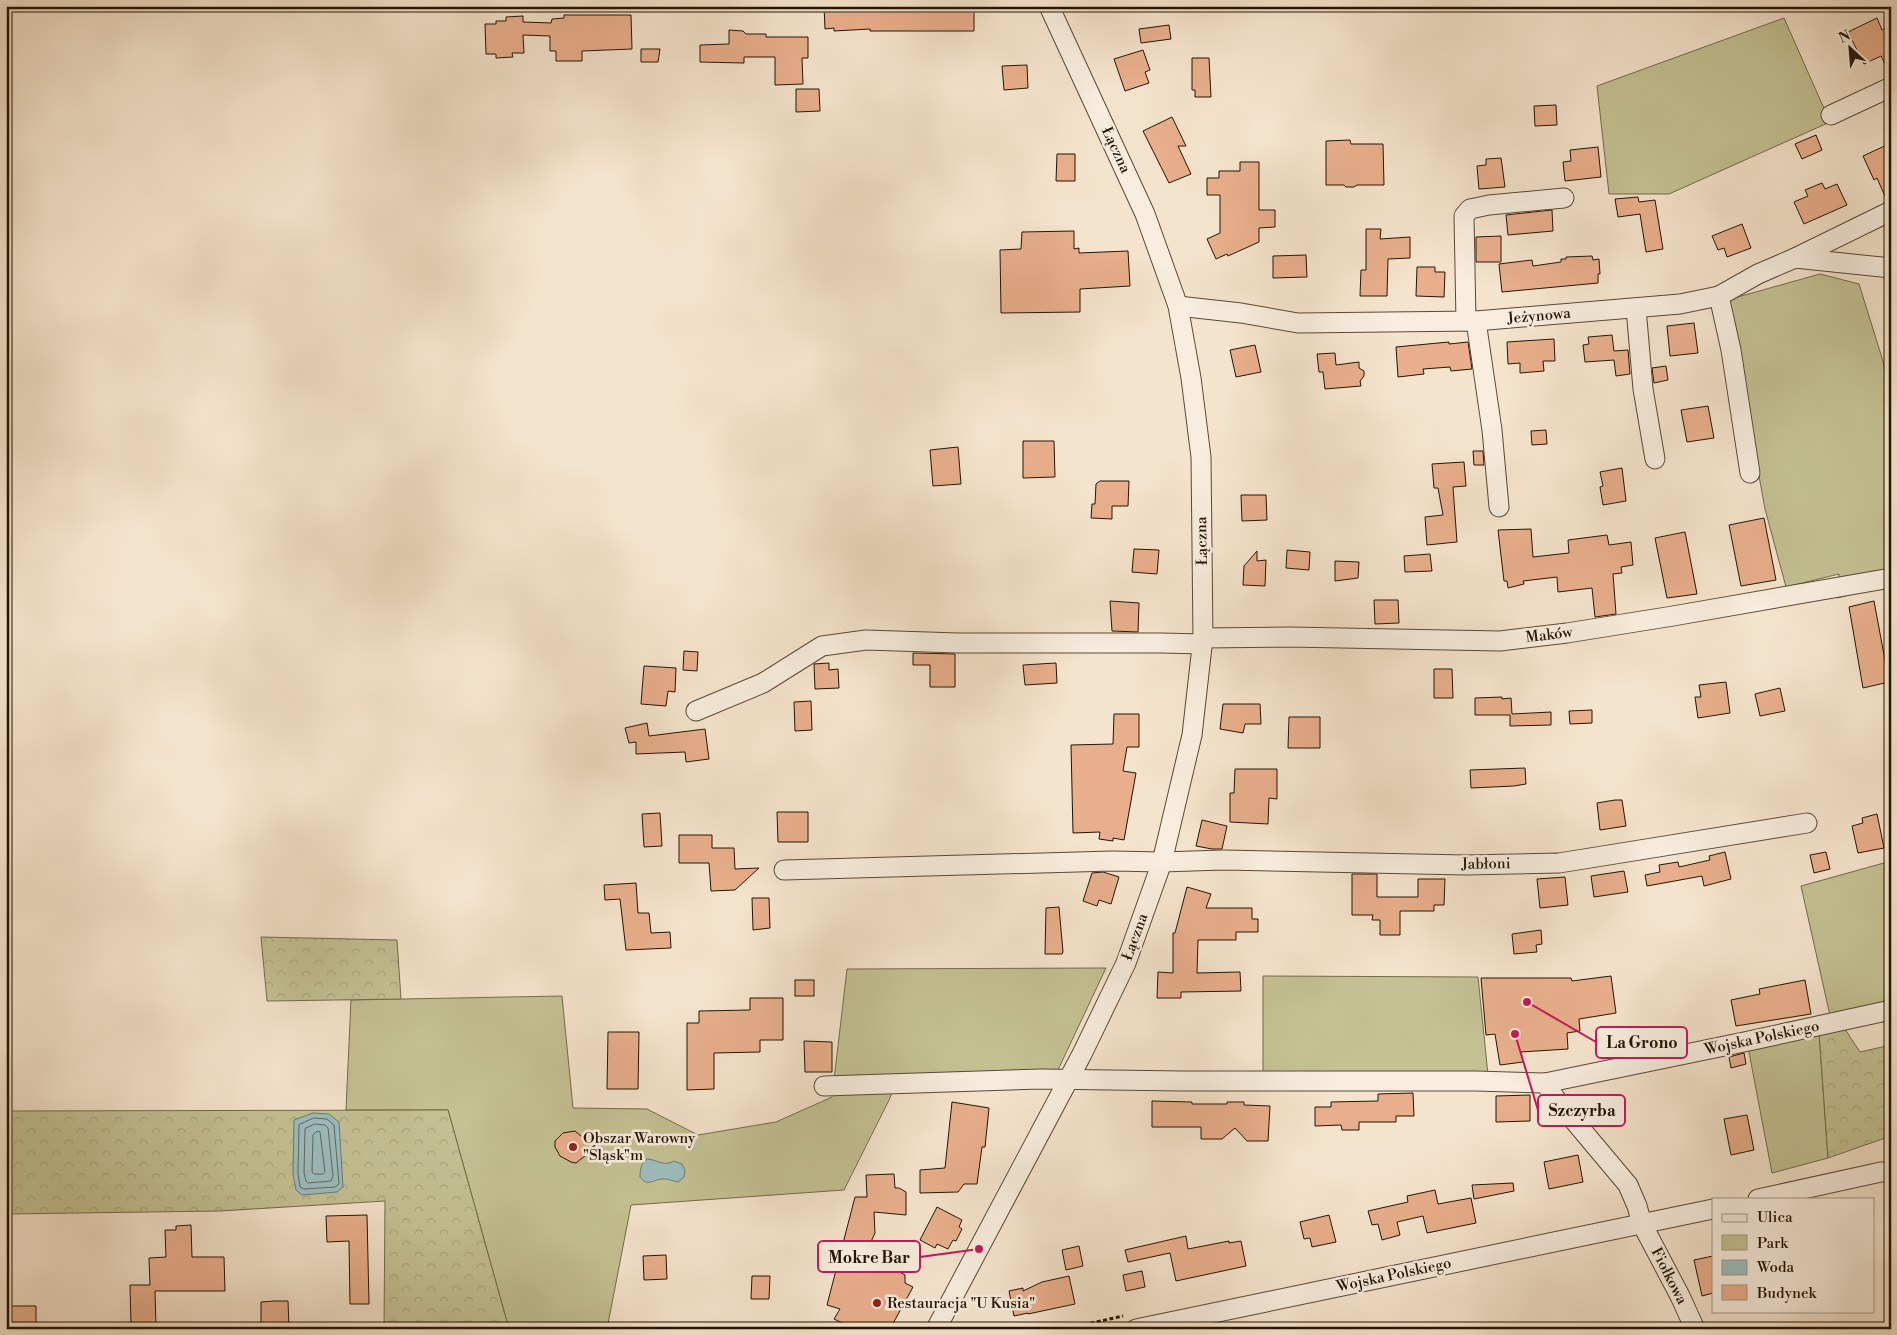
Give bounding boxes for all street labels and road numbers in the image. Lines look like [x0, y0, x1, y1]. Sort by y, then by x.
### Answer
street label: Łączna [1097, 124, 1135, 177]
street label: Jeżynowa [1505, 304, 1572, 328]
street label: Łączna [1192, 516, 1212, 566]
street label: Maków [1525, 623, 1574, 647]
street label: Jabłoni [1460, 854, 1511, 874]
street label: Łączna [1118, 910, 1152, 963]
street label: Wojska Polskiego [1702, 1017, 1821, 1060]
street label: Fiołkowa [1647, 1244, 1692, 1308]
street label: Wojska Polskiego [1334, 1254, 1453, 1297]

